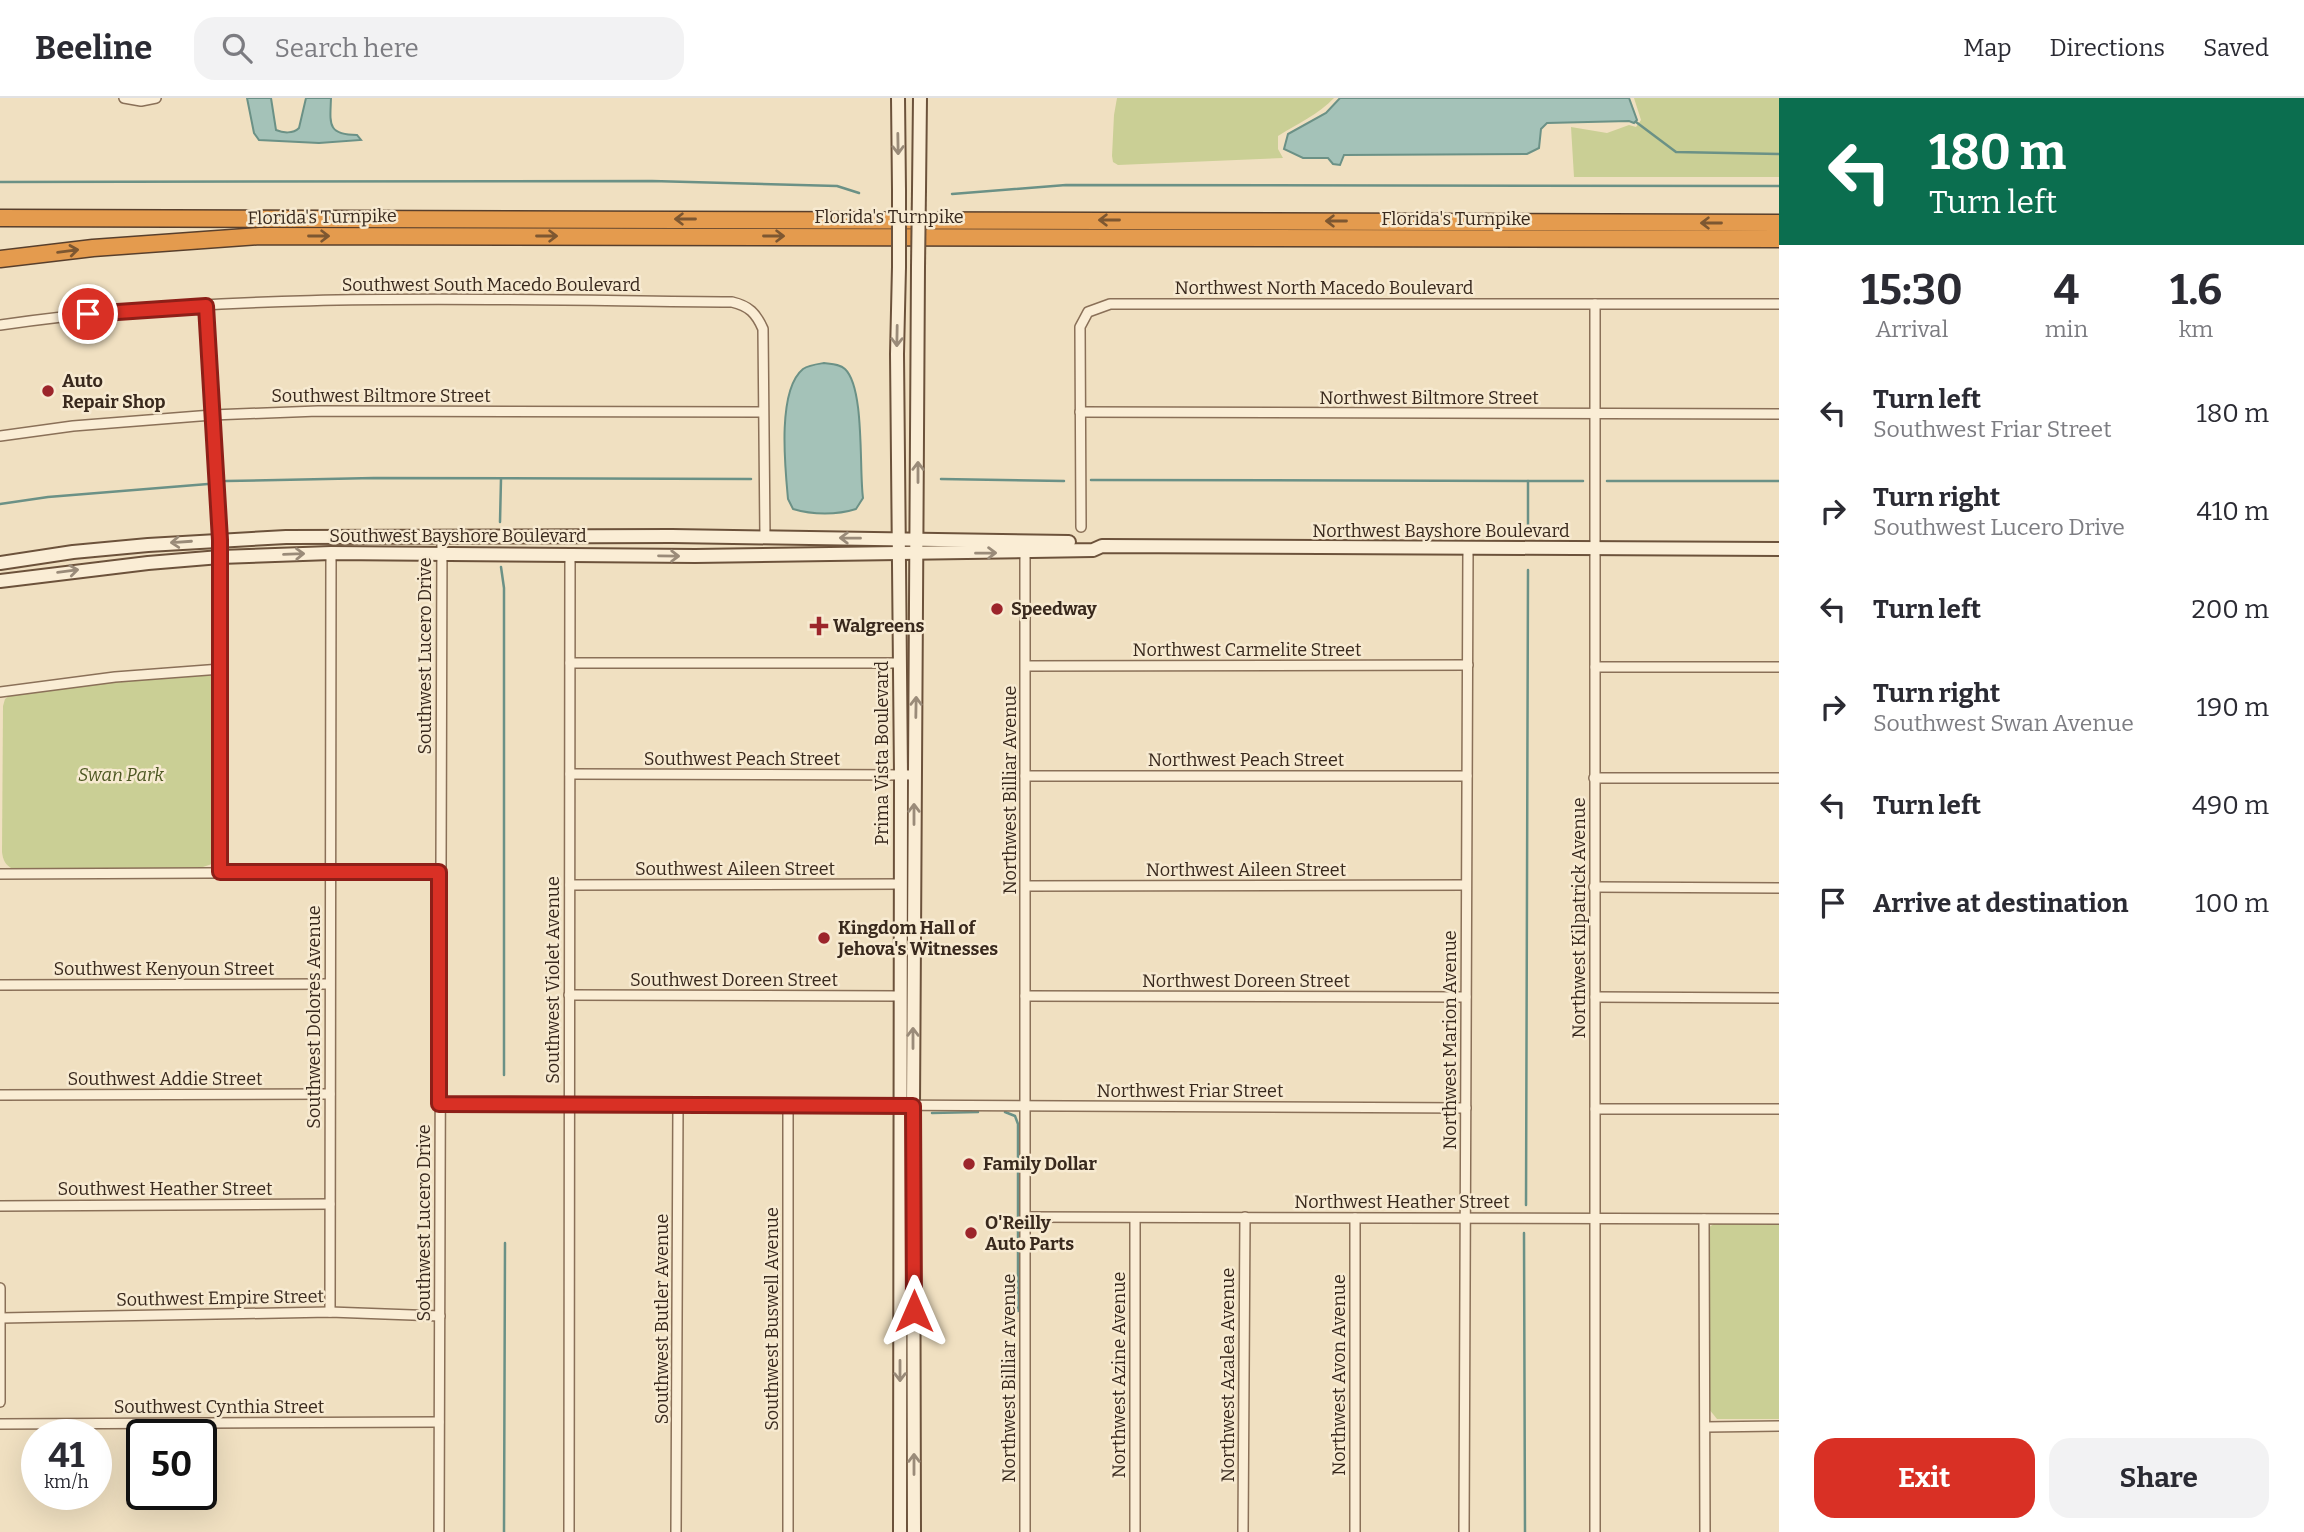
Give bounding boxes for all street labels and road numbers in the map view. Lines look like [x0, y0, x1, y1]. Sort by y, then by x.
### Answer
street label: Florida's Turnpike [247, 205, 397, 229]
street label: Florida's Turnpike [814, 206, 964, 228]
street label: Florida's Turnpike [1381, 208, 1531, 230]
street label: Southwest South Macedo Boulevard [342, 274, 641, 296]
street label: Northwest North Macedo Boulevard [1174, 277, 1474, 299]
street label: Southwest Biltmore Street [271, 385, 491, 407]
street label: Northwest Biltmore Street [1319, 387, 1539, 409]
street label: Northwest Bayshore Boulevard [1312, 520, 1570, 542]
street label: Southwest Bayshore Boulevard [329, 525, 587, 547]
street label: Southwest Lucero Drive [414, 557, 436, 755]
street label: Northwest Carmelite Street [1133, 639, 1362, 661]
street label: Prima Vista Boulevard [871, 660, 893, 845]
street label: Northwest Billiar Avenue [999, 686, 1021, 894]
street label: Southwest Peach Street [644, 748, 841, 770]
street label: Northwest Peach Street [1148, 749, 1345, 771]
street label: Northwest Kilpatrick Avenue [1568, 797, 1590, 1039]
street label: Southwest Aileen Street [635, 858, 836, 880]
street label: Northwest Aileen Street [1146, 859, 1347, 881]
street label: Southwest Violet Avenue [542, 876, 564, 1084]
street label: Southwest Dolores Avenue [303, 905, 325, 1129]
street label: Northwest Marion Avenue [1439, 930, 1461, 1150]
street label: Southwest Kenyoun Street [54, 958, 275, 980]
street label: Southwest Doreen Street [630, 969, 838, 991]
street label: Northwest Doreen Street [1142, 970, 1351, 992]
street label: Southwest Addie Street [67, 1068, 263, 1090]
street label: Northwest Friar Street [1097, 1080, 1284, 1102]
street label: Southwest Lucero Drive [413, 1124, 435, 1322]
street label: Southwest Heather Street [57, 1178, 273, 1200]
street label: Northwest Heather Street [1294, 1191, 1510, 1213]
street label: Southwest Buswell Avenue [761, 1207, 783, 1431]
street label: Southwest Butler Avenue [651, 1214, 673, 1424]
street label: Northwest Azalea Avenue [1217, 1268, 1239, 1482]
street label: Northwest Azine Avenue [1108, 1272, 1130, 1478]
street label: Northwest Billiar Avenue [998, 1274, 1020, 1482]
street label: Northwest Avon Avenue [1328, 1274, 1350, 1476]
street label: Southwest Empire Street [116, 1285, 325, 1311]
street label: Southwest Cynthia Street [114, 1396, 325, 1418]

